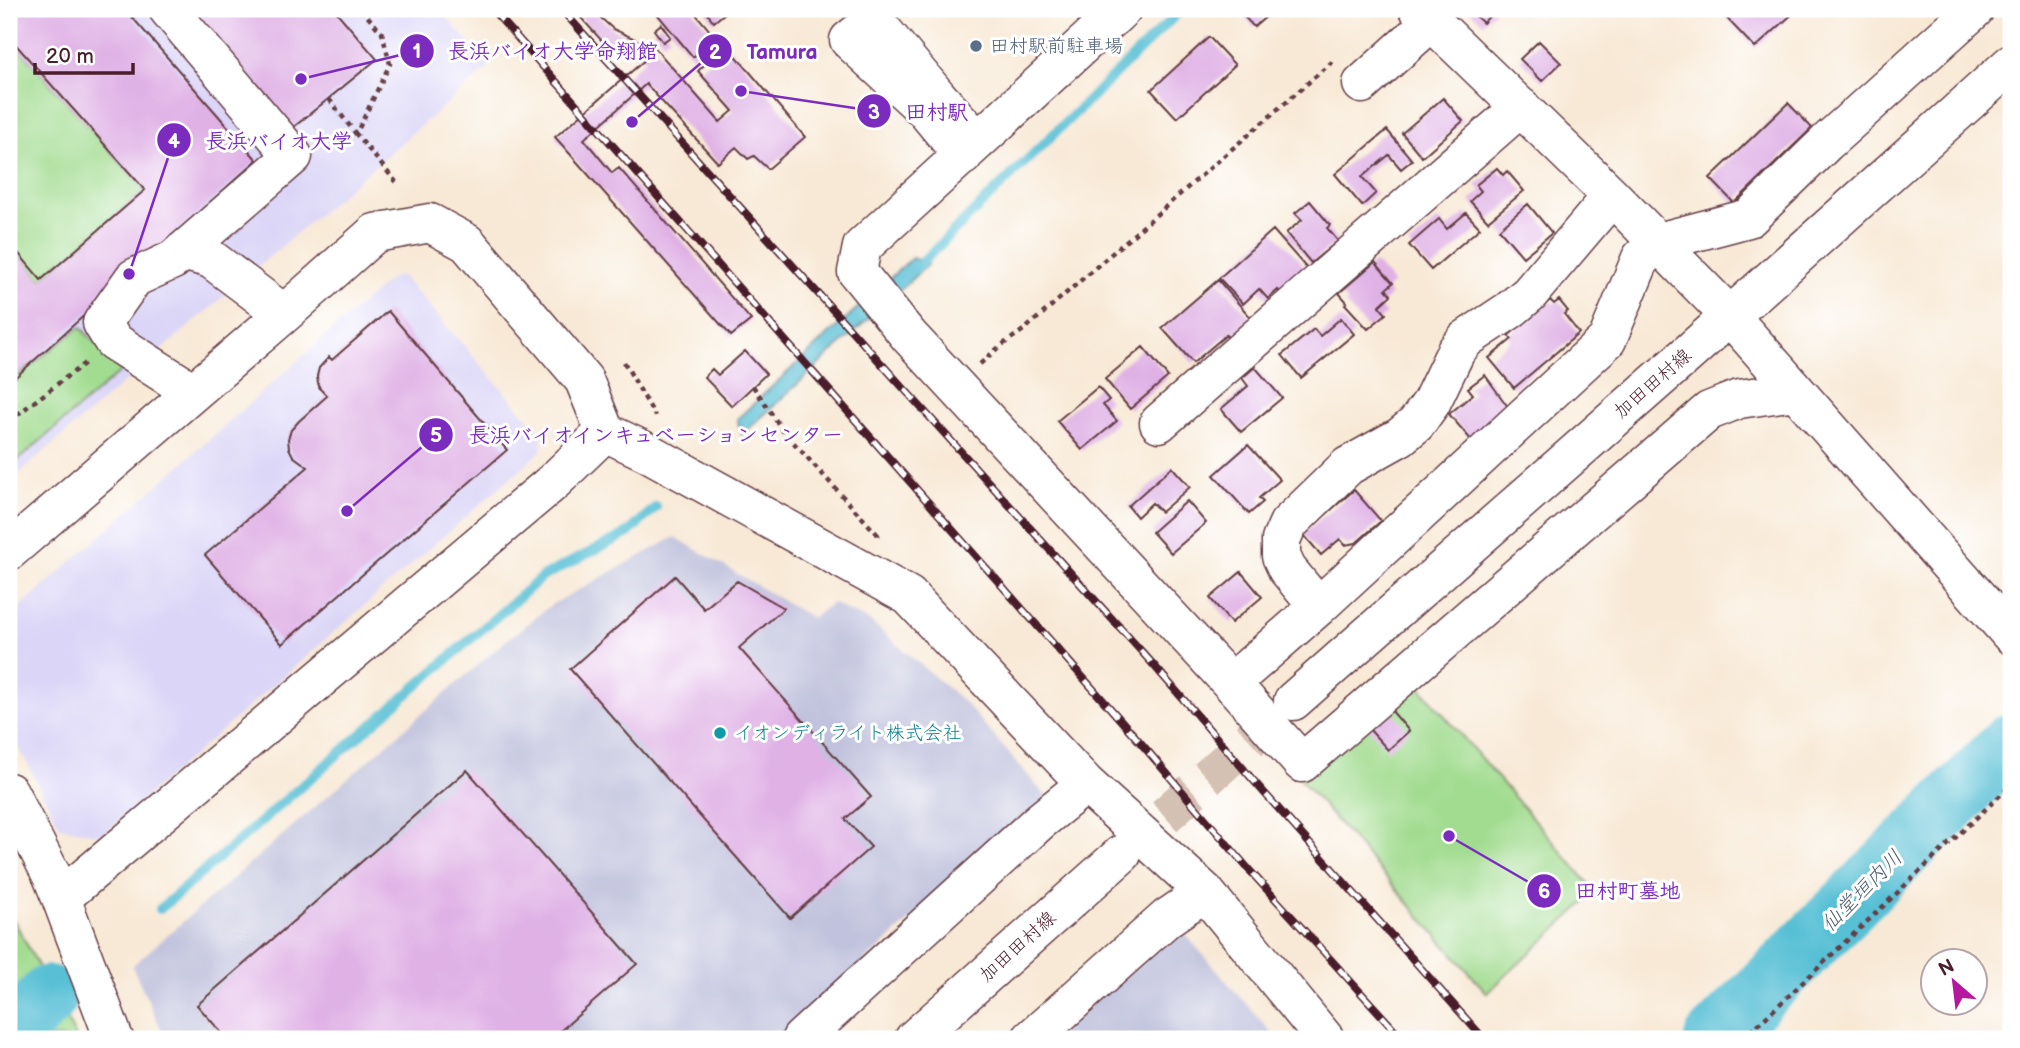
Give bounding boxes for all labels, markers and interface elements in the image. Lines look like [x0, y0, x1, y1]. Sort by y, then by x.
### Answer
callout: 長浜バイオ大学命翔館 [399, 30, 672, 72]
callout: Tamura [697, 30, 832, 72]
scale bar [35, 32, 133, 76]
place label: 田村駅前駐車場 [990, 35, 1123, 58]
marker: 田村駅前駐車場 [968, 38, 984, 54]
text: 1 [413, 39, 421, 64]
text: 長浜バイオ大学命翔館 [448, 39, 658, 64]
text: 2 [709, 40, 722, 65]
text: Tamura [746, 40, 818, 65]
text: 20 m [46, 44, 94, 69]
callout: 田村駅 [856, 90, 982, 132]
text: 3 [868, 100, 880, 125]
text: 田村駅 [906, 100, 969, 125]
callout: 長浜バイオ大学 [157, 119, 367, 161]
text: 4 [168, 129, 181, 154]
text: 長浜バイオ大学 [206, 129, 352, 154]
street label: 加田田村線 [1610, 344, 1696, 424]
callout: 長浜バイオインキュベーションセンター [418, 414, 859, 456]
text: 5 [430, 423, 442, 448]
text: 長浜バイオインキュベーションセンター [469, 423, 843, 448]
place label: イオンディライト株式会社 [734, 722, 962, 745]
marker: イオンディライト株式会社 [712, 725, 728, 741]
water label: 仙堂垣内川 [1816, 845, 1908, 937]
callout: 田村町墓地 [1526, 870, 1694, 912]
text: 6 [1538, 879, 1550, 904]
text: 田村町墓地 [1576, 879, 1681, 904]
street label: 加田田村線 [975, 907, 1061, 987]
north arrow [1918, 946, 1988, 1016]
text: N [1935, 955, 1958, 982]

